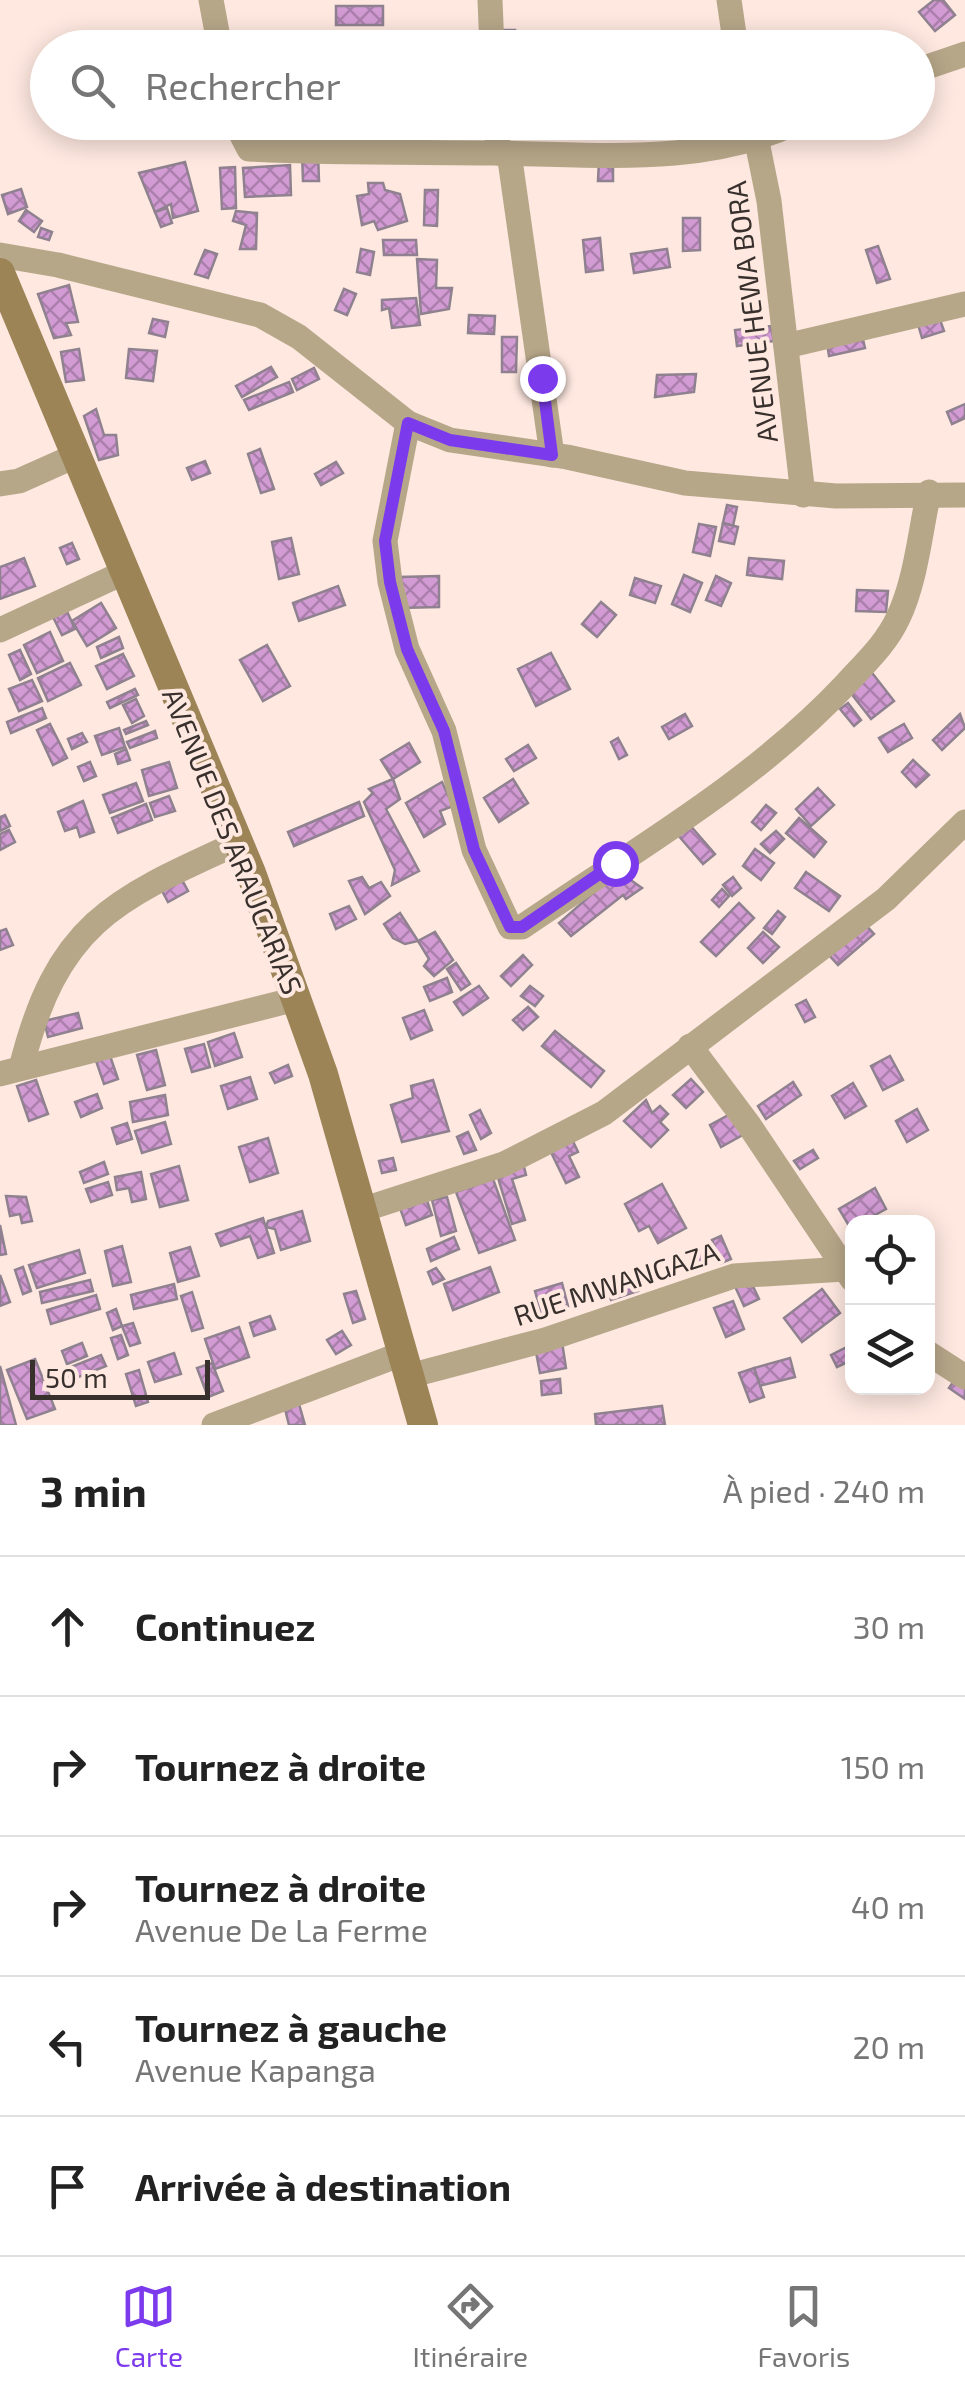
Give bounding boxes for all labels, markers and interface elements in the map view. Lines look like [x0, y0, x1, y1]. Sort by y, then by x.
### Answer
search box [30, 30, 935, 140]
icon: search [65, 58, 120, 113]
text: Rechercher [145, 62, 341, 108]
street label: AVENUE HEWA BORA [718, 179, 784, 445]
route end [520, 356, 566, 402]
street label: AVENUE DES ARAUCARIAS [156, 683, 310, 999]
route start [593, 841, 639, 887]
map controls [845, 1215, 935, 1395]
button: locate [845, 1215, 935, 1305]
street label: RUE MWANGAZA [509, 1234, 723, 1332]
button: layers [845, 1305, 935, 1395]
scale bar [30, 1355, 210, 1400]
text: 50 m [45, 1360, 108, 1394]
text: 3 min [40, 1465, 147, 1515]
text: À pied · 240 m [723, 1471, 925, 1509]
icon: ahead [40, 1599, 95, 1654]
text: Continuez [135, 1603, 315, 1649]
text: 30 m [853, 1607, 925, 1645]
icon: right [40, 1739, 95, 1794]
text: Tournez à droite [135, 1743, 426, 1789]
text: 150 m [841, 1747, 925, 1785]
text: Tournez à droite [135, 1864, 426, 1910]
icon: right [40, 1879, 95, 1934]
text: 40 m [851, 1887, 925, 1925]
text: Avenue De La Ferme [135, 1910, 428, 1948]
text: Tournez à gauche [135, 2004, 447, 2050]
icon: left [40, 2019, 95, 2074]
text: 20 m [853, 2027, 925, 2065]
text: Avenue Kapanga [135, 2050, 376, 2088]
icon: arrive [40, 2159, 95, 2214]
text: Arrivée à destination [135, 2163, 511, 2209]
tab: Carte [115, 2279, 183, 2373]
tab: Itinéraire [412, 2279, 528, 2373]
tab: Favoris [757, 2279, 850, 2373]

